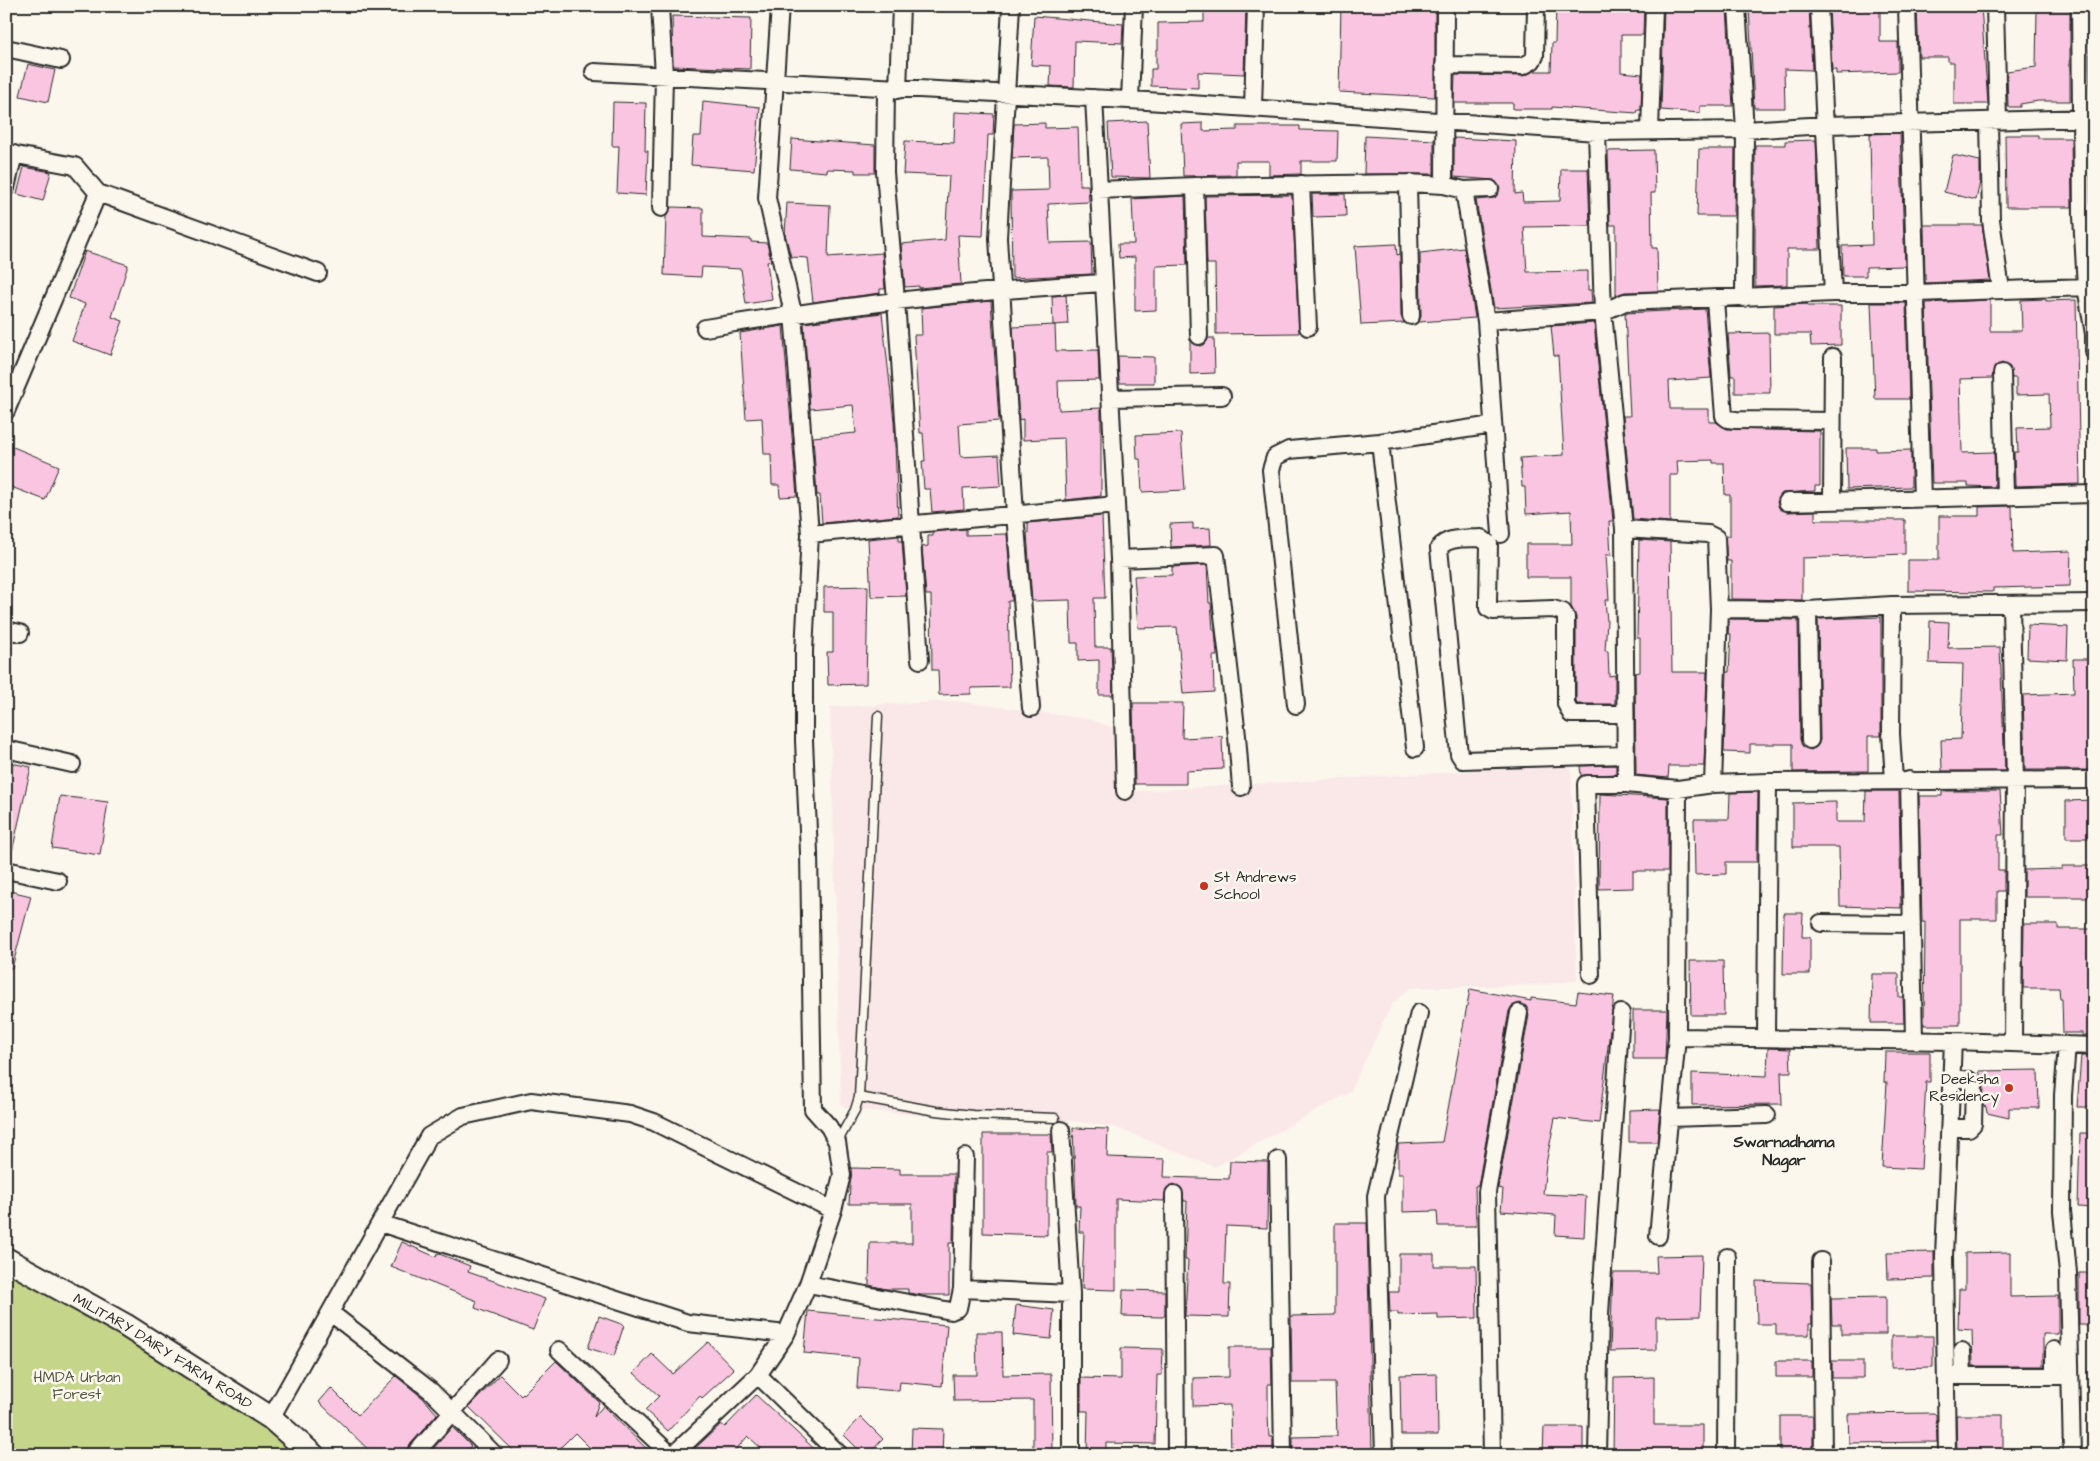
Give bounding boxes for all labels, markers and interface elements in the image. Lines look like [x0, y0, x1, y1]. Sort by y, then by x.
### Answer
place label: St Andrews School [1214, 867, 1297, 905]
marker: St Andrews School [1198, 880, 1210, 892]
place label: Deeksha Residency [1929, 1069, 1999, 1108]
marker: Deeksha Residency [2003, 1082, 2015, 1094]
district label: Swarnadhama Nagar [1732, 1131, 1835, 1173]
street label: MILITARY DAIRY FARM ROAD [69, 1288, 256, 1415]
park label: HMDA Urban Forest [33, 1367, 121, 1405]

